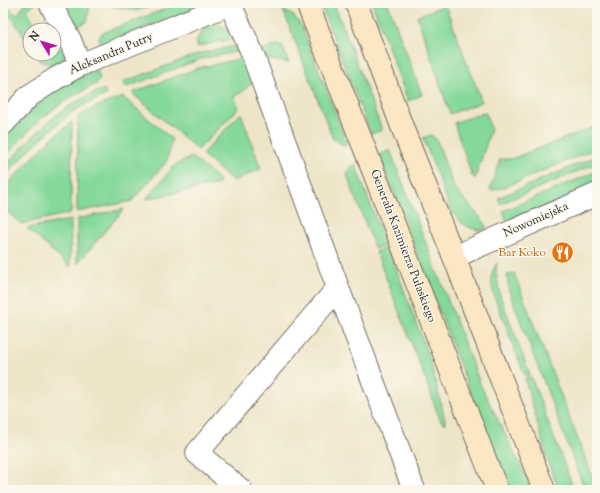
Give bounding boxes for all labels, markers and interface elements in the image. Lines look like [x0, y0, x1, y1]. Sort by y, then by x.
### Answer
north arrow [22, 22, 62, 62]
text: N [25, 28, 44, 46]
street label: Aleksandra Putry [66, 28, 156, 80]
street label: Generała Kazimierza Pułaskiego [365, 167, 441, 326]
street label: Nowomiejska [500, 197, 572, 242]
restaurant icon: Bar Koko [549, 240, 575, 266]
place label: Bar Koko [498, 244, 546, 262]

